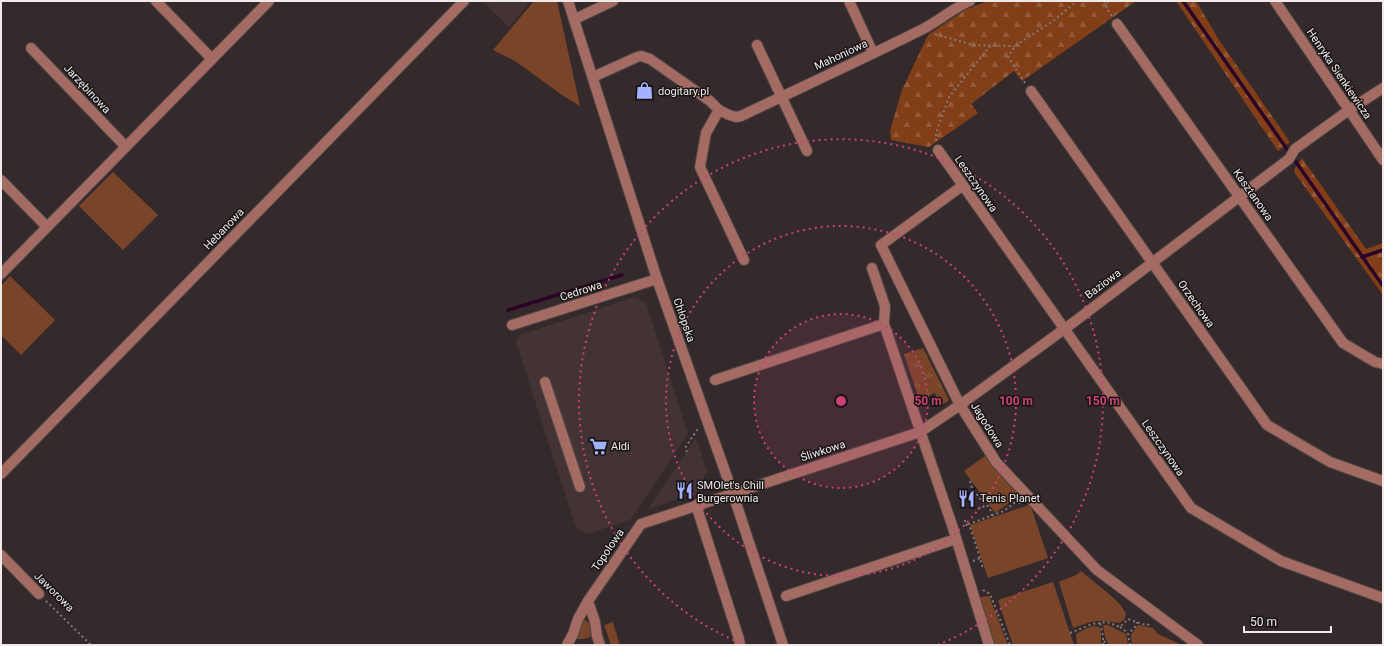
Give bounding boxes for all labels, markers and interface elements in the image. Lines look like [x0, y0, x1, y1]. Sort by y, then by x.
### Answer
street label: Henryka Sienkiewicza [1304, 26, 1374, 122]
street label: Mahoniowa [812, 37, 870, 73]
street label: Jarzębinowa [61, 62, 113, 116]
shop icon: dogitary.pl [635, 81, 655, 101]
place label: dogitary.pl [658, 85, 709, 98]
street label: Leszczynowa [952, 153, 1000, 215]
street label: Kasztanowa [1230, 167, 1276, 223]
street label: Hebanowa [201, 206, 247, 252]
street label: Baziowa [1083, 266, 1123, 302]
street label: Cedrowa [558, 278, 604, 304]
street label: Orzechowa [1175, 278, 1217, 330]
street label: Chłopska [670, 296, 698, 344]
centre of rings [834, 394, 848, 408]
text: 50 m [914, 394, 942, 408]
text: 100 m [999, 394, 1033, 408]
text: 150 m [1086, 394, 1120, 408]
street label: Jagodowa [968, 400, 1006, 450]
street label: Leszczynowa [1139, 417, 1187, 479]
supermarket icon: Aldi [588, 436, 608, 456]
street label: Śliwkowa [799, 438, 847, 464]
place label: Aldi [611, 440, 630, 453]
place label: SMOlet's Chill Burgerownia [697, 479, 764, 505]
restaurant icon: SMOlet's Chill Burgerownia [674, 481, 694, 501]
restaurant icon: Tenis Planet [957, 488, 977, 508]
place label: Tenis Planet [980, 492, 1041, 505]
street label: Topolowa [589, 526, 627, 574]
street label: Jaworowa [31, 569, 77, 615]
scale bar [1244, 608, 1331, 634]
text: 50 m [1250, 615, 1277, 629]

